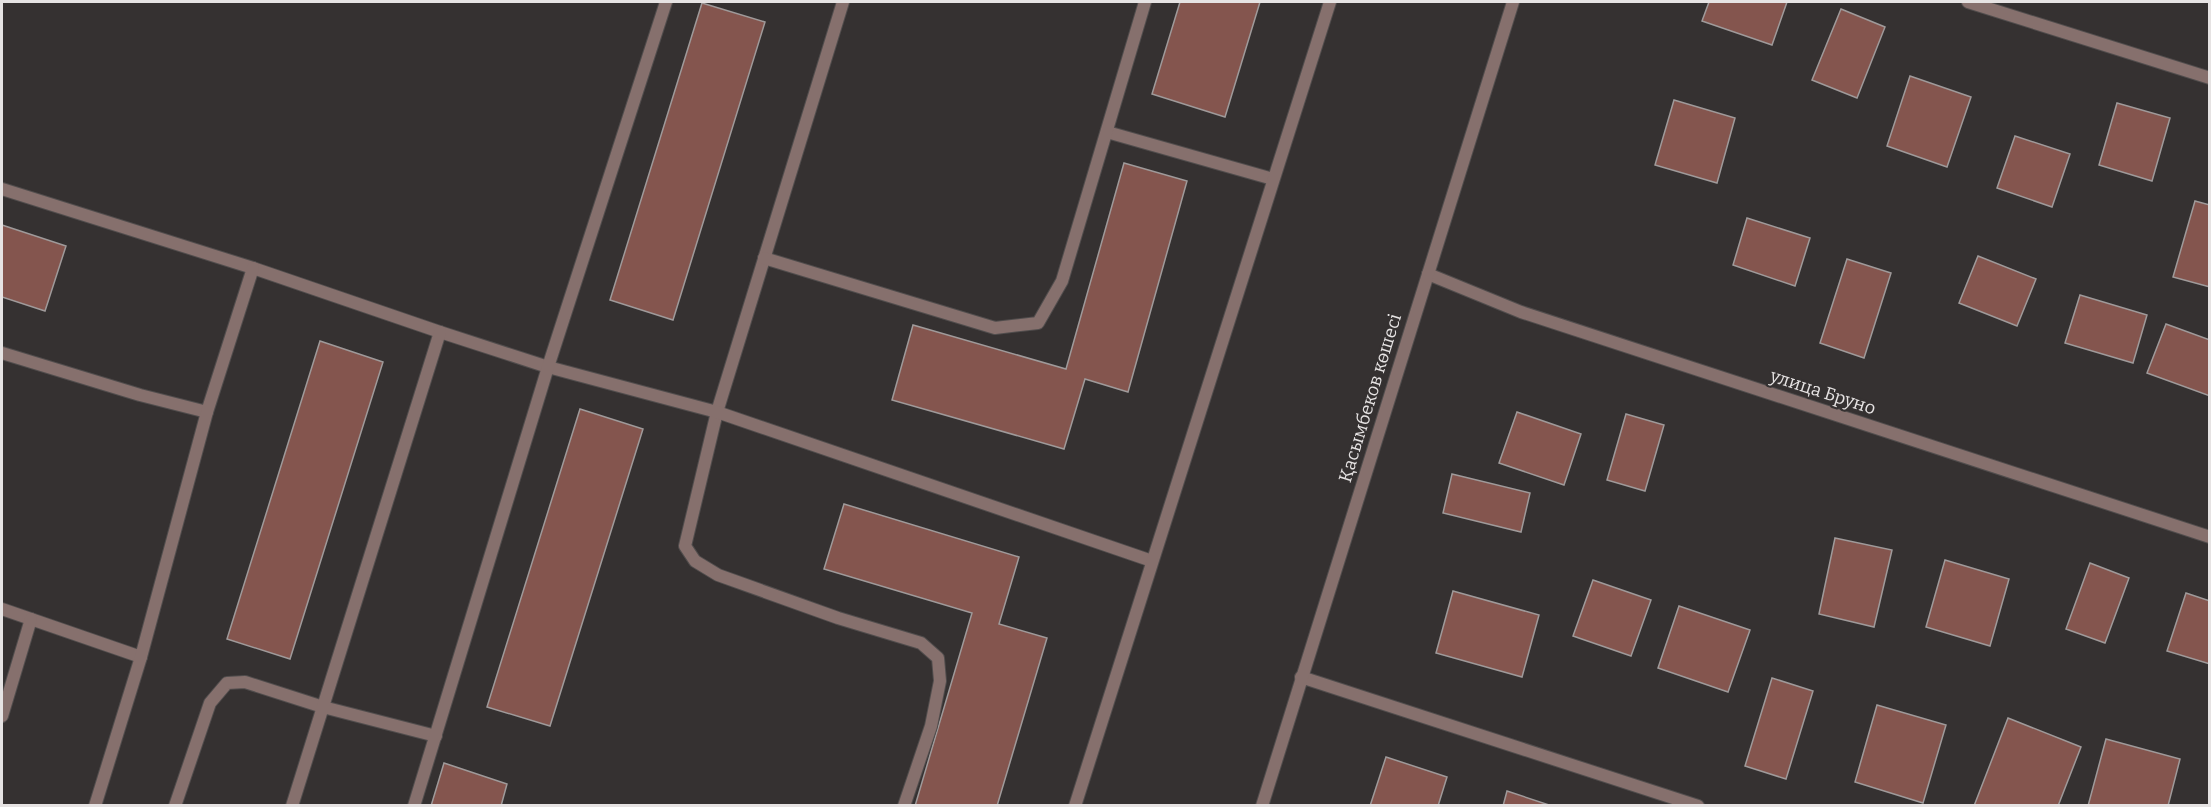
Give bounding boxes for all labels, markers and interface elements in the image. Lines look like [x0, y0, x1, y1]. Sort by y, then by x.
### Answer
street label: Қасымбеков көшесі [1334, 311, 1406, 485]
street label: улица Бруно [1767, 364, 1879, 419]

